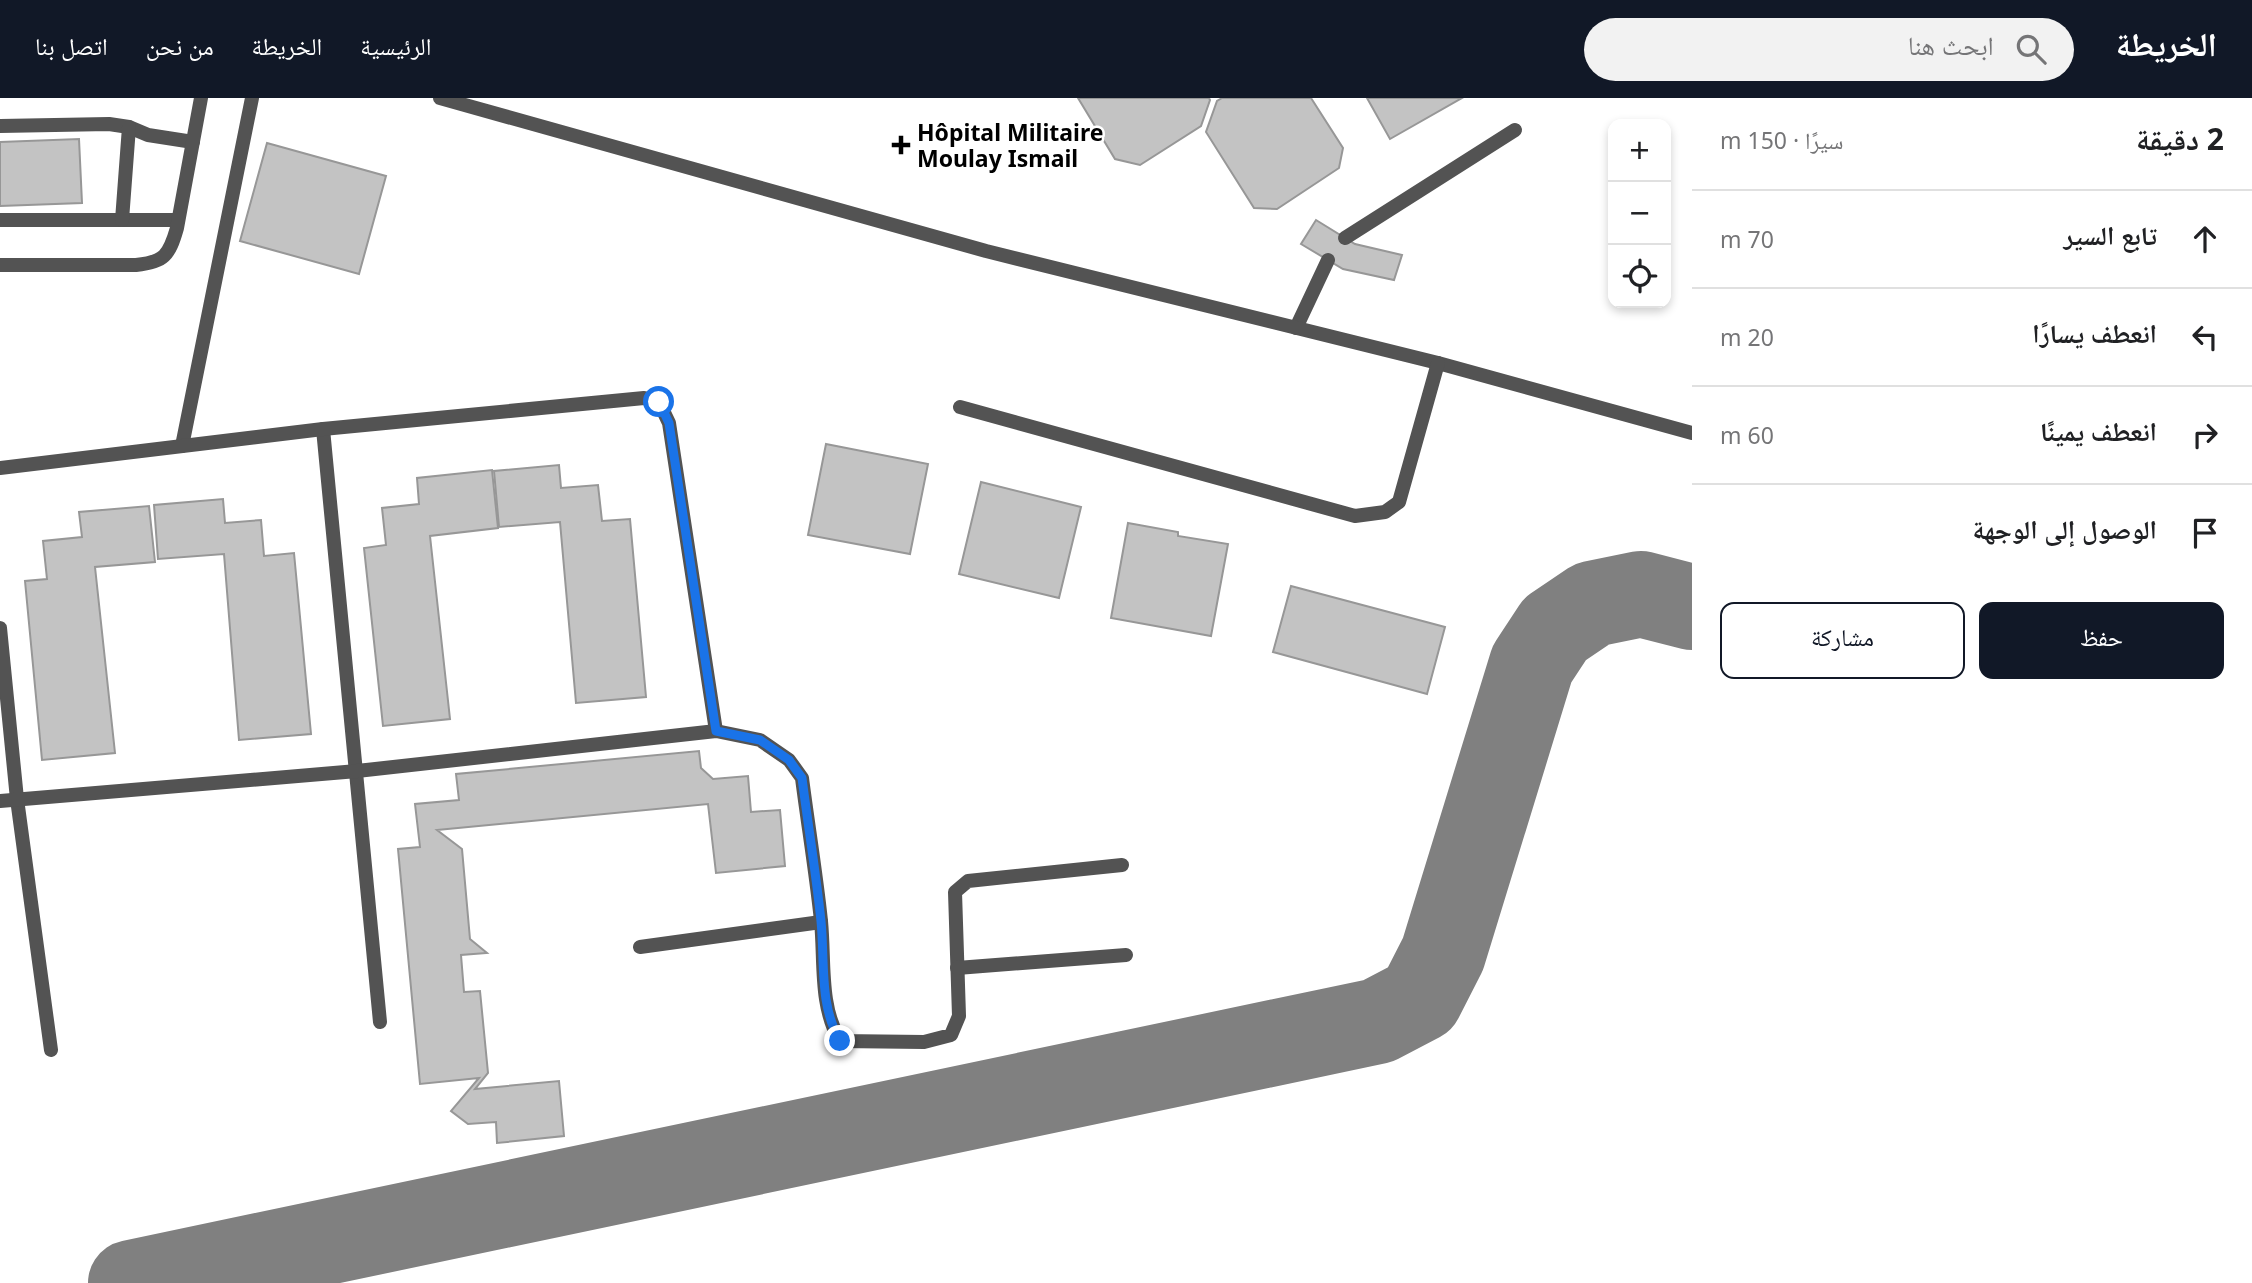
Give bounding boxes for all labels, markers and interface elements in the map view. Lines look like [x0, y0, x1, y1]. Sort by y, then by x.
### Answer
search box [1584, 18, 2074, 81]
text: الخريطة [2116, 21, 2217, 66]
text: ابحث هنا [1908, 27, 1994, 63]
text: اتصل بنا [35, 29, 108, 62]
text: من نحن [146, 29, 214, 62]
text: الخريطة [252, 29, 322, 62]
text: الرئيسية [360, 29, 431, 62]
icon: search [2012, 30, 2050, 68]
place label: Hôpital Militaire Moulay Ismail [917, 116, 1103, 174]
text: 2 دقيقة [2136, 118, 2224, 159]
map controls [1608, 119, 1671, 308]
button: + [1608, 119, 1671, 182]
text: سيرًا · 150 m [1720, 124, 1843, 156]
marker: Hôpital Militaire Moulay Ismail [891, 135, 911, 155]
button: − [1608, 182, 1671, 245]
text: تابع السير [2064, 217, 2157, 253]
icon: ahead [2186, 220, 2224, 258]
text: 70 m [1720, 223, 1774, 255]
button: locate [1608, 245, 1671, 308]
text: انعطف يسارًا [2032, 315, 2157, 351]
icon: left [2186, 318, 2224, 356]
text: 20 m [1720, 321, 1774, 353]
route start [643, 386, 674, 417]
text: انعطف يمينًا [2040, 413, 2157, 449]
icon: right [2186, 416, 2224, 454]
text: 60 m [1720, 419, 1774, 451]
text: الوصول إلى الوجهة [1973, 511, 2157, 547]
icon: arrive [2186, 514, 2224, 552]
button: مشاركة [1720, 602, 1965, 679]
button: حفظ [1979, 602, 2224, 679]
route end [824, 1025, 855, 1056]

